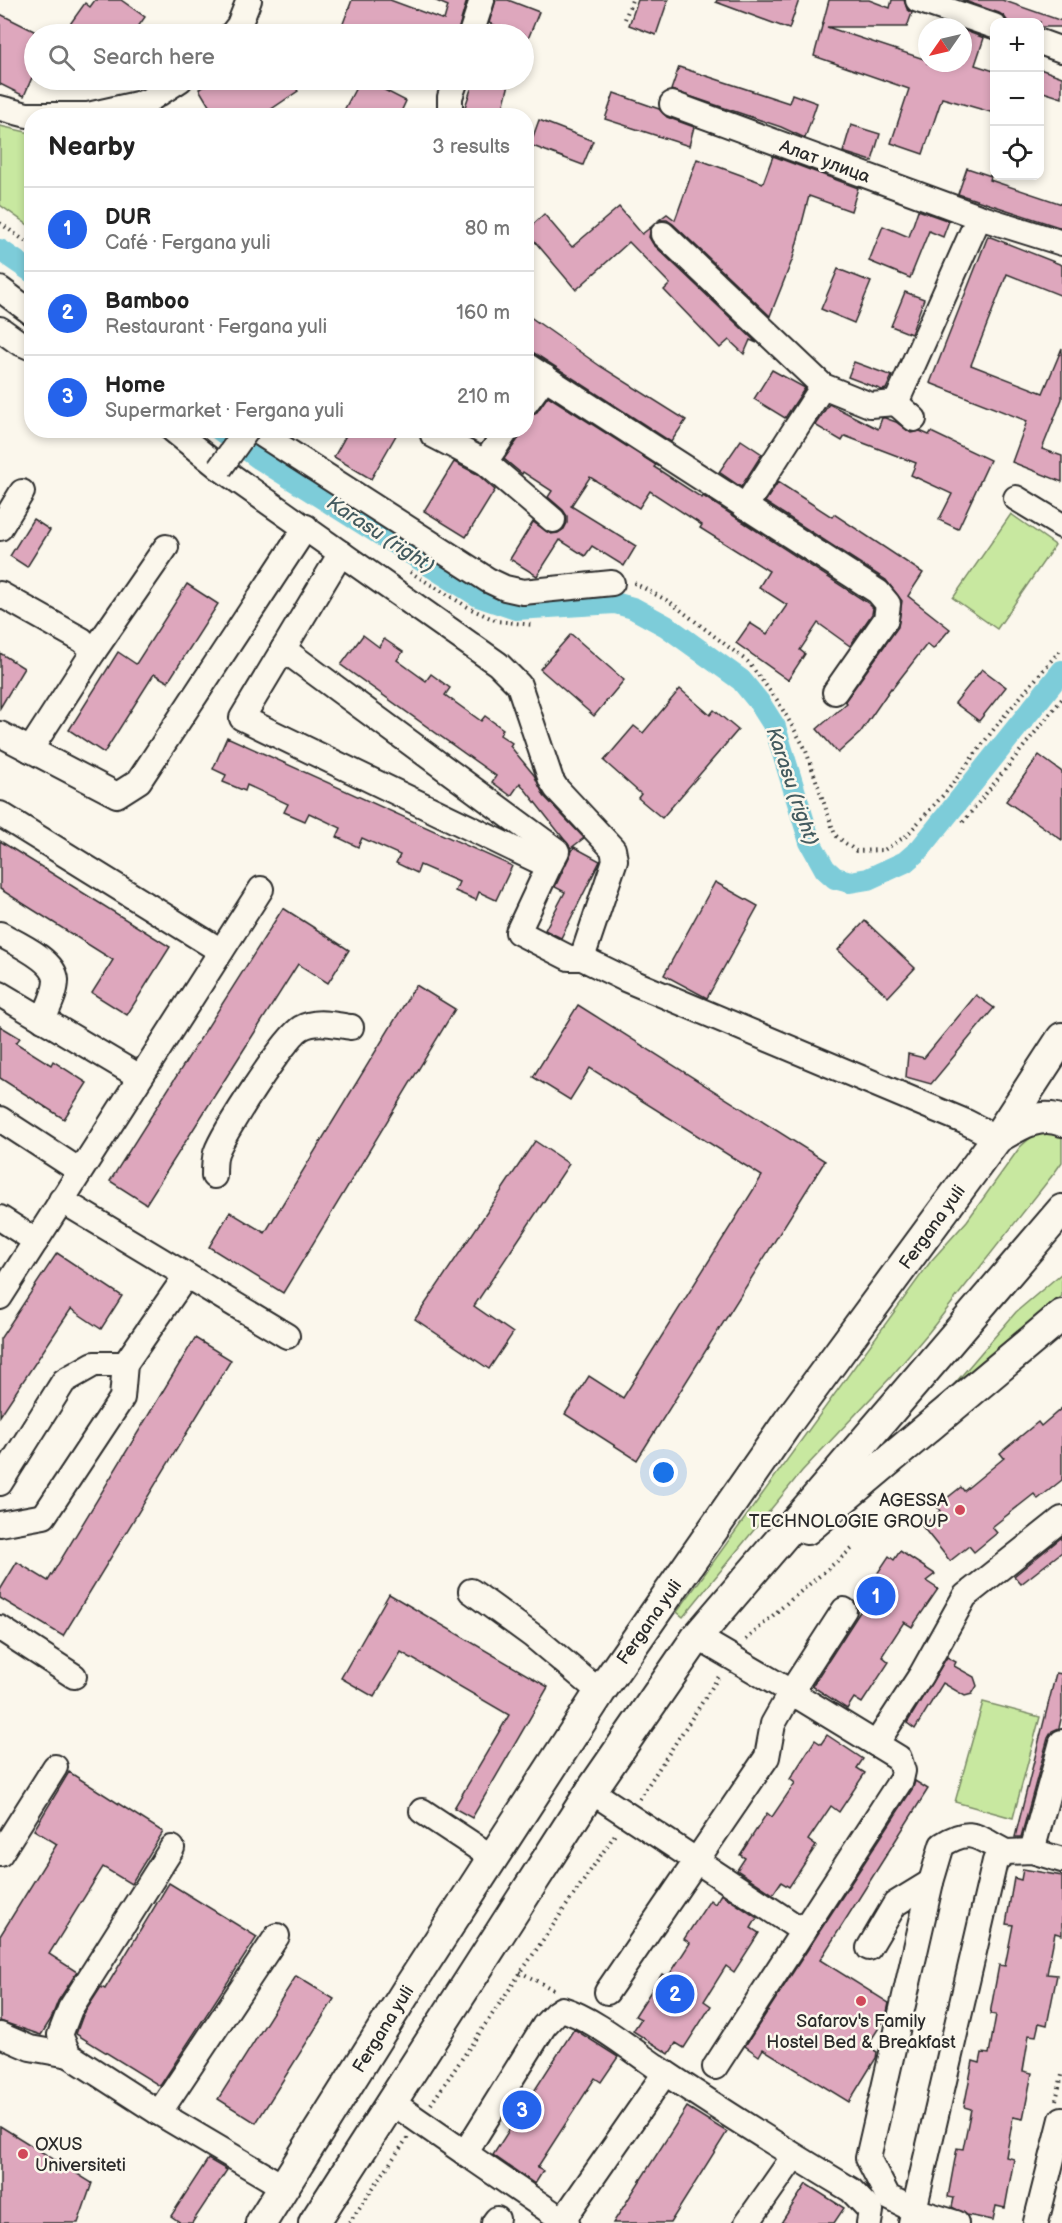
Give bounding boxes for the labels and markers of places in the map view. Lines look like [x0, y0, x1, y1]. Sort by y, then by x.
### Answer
place label: AGESSA TECHNOLOGIE GROUP [749, 1490, 949, 1532]
marker: AGESSA TECHNOLOGIE GROUP [953, 1503, 967, 1517]
pin: 1 [856, 1574, 896, 1618]
pin: 2 [656, 1972, 694, 2016]
marker: Safarov's Family Hostel Bed & Breakfast [854, 1994, 868, 2008]
place label: Safarov's Family Hostel Bed & Breakfast [766, 2011, 956, 2053]
pin: 3 [502, 2088, 542, 2132]
place label: OXUS Universiteti [35, 2134, 126, 2176]
marker: OXUS Universiteti [16, 2147, 30, 2161]

